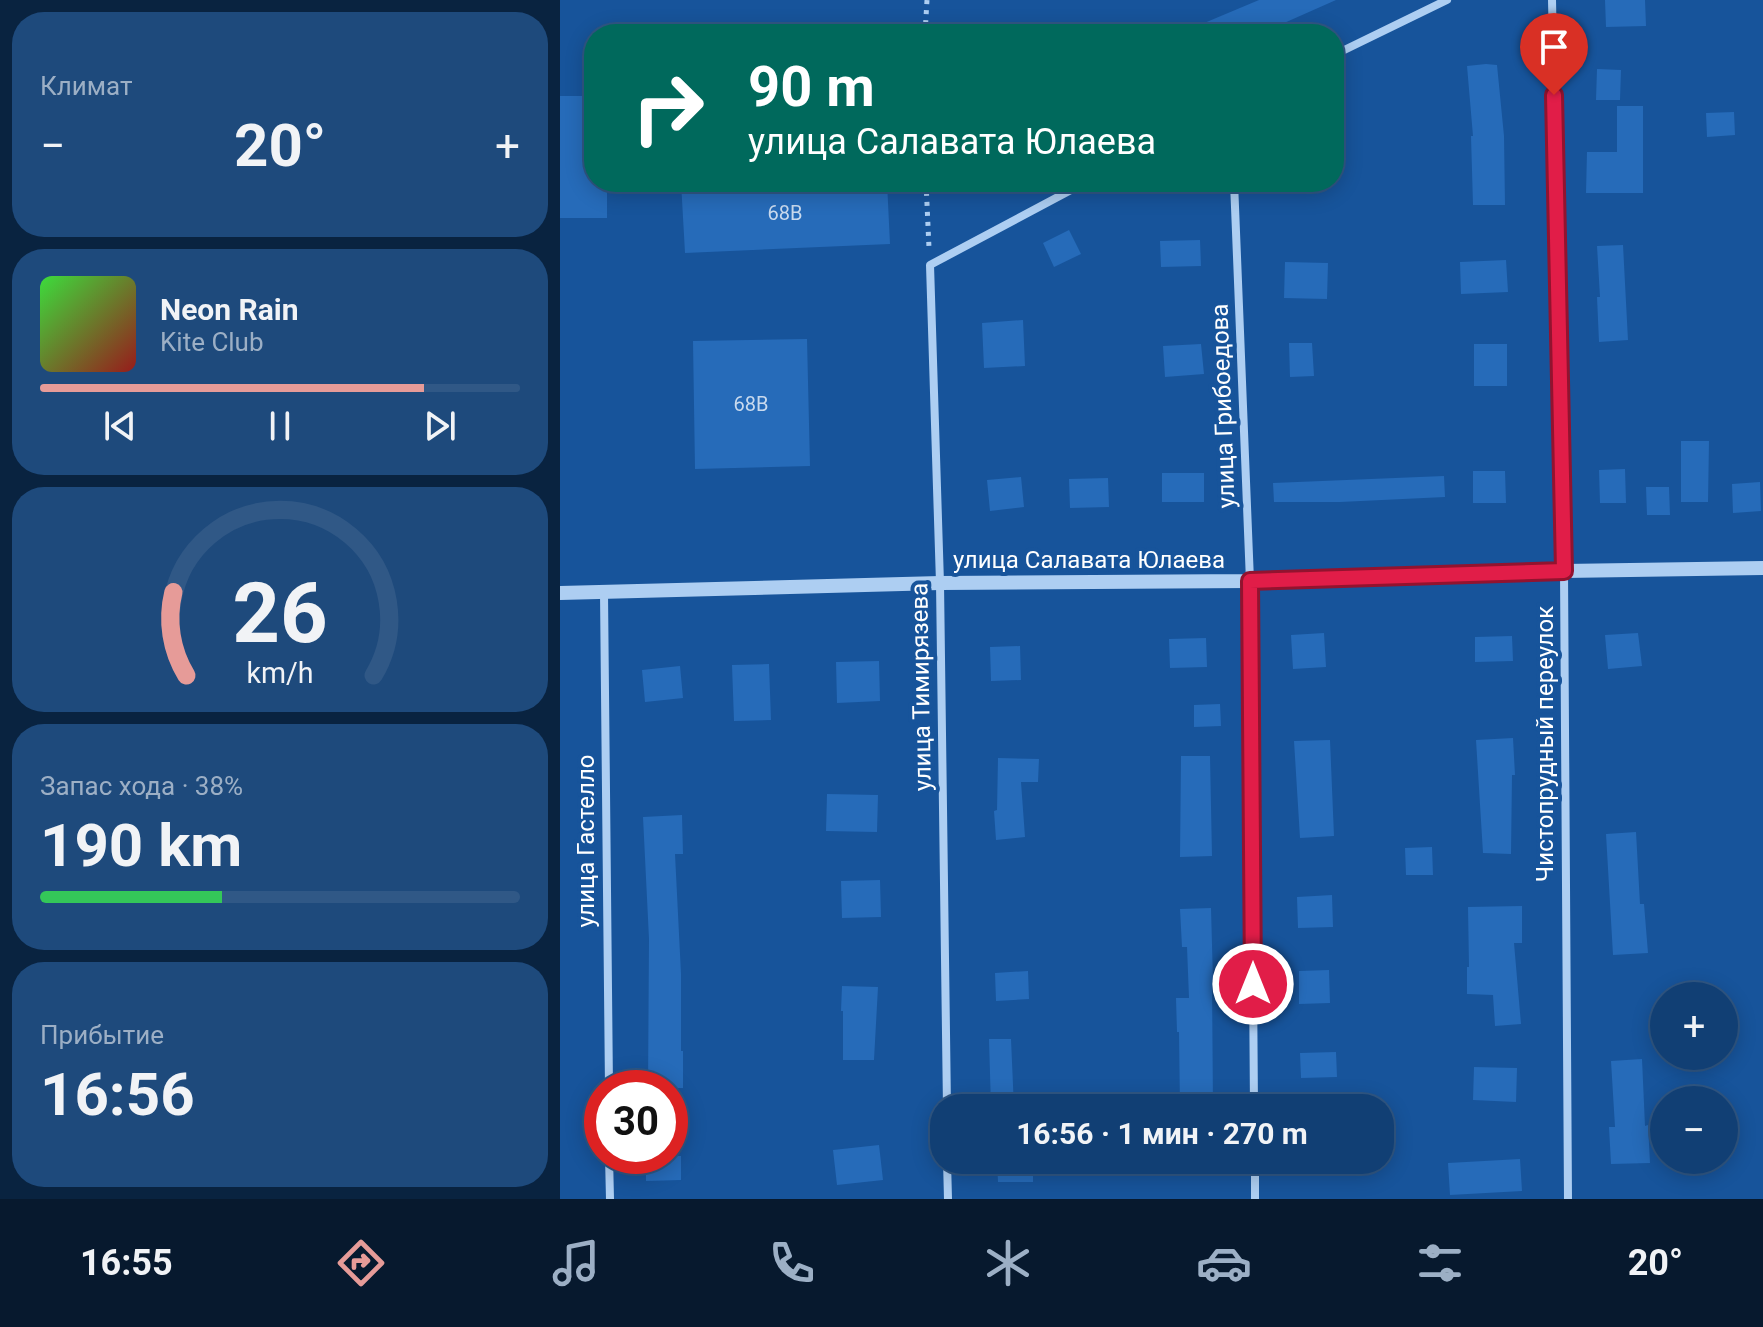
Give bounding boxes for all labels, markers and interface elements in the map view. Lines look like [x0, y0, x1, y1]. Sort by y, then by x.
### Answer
pin [1520, 13, 1588, 95]
icon: arrive [1532, 25, 1576, 69]
text: 90 m [748, 54, 875, 120]
icon: right [616, 56, 720, 160]
text: Климат [40, 71, 132, 101]
text: 20° [234, 110, 326, 181]
text: − [40, 120, 65, 172]
text: + [495, 120, 520, 172]
text: улица Салавата Юлаева [748, 121, 1156, 163]
house number: 68В [768, 201, 802, 225]
text: Neon Rain [160, 292, 299, 327]
street label: улица Грибоедова [1205, 303, 1241, 509]
text: Kite Club [160, 327, 264, 357]
house number: 68В [734, 392, 768, 416]
icon: previous [98, 404, 142, 448]
icon: pause [258, 404, 302, 448]
icon: next [418, 404, 462, 448]
street label: улица Салавата Юлаева [953, 546, 1225, 574]
text: 26 [232, 564, 328, 661]
street label: улица Тимирязева [905, 583, 937, 791]
street label: Чистопрудный переулок [1531, 606, 1559, 882]
text: km/h [246, 656, 314, 690]
street label: улица Гастелло [572, 754, 600, 928]
text: Запас хода · 38% [40, 771, 243, 801]
text: 190 km [40, 810, 242, 881]
position arrow [1211, 942, 1295, 1026]
map controls [1650, 982, 1738, 1174]
button: + [1650, 982, 1738, 1070]
text: Прибытие [40, 1020, 164, 1050]
text: 16:56 [40, 1059, 195, 1130]
speed limit sign: 30 [584, 1070, 688, 1174]
button: − [1650, 1086, 1738, 1174]
text: 16:56 · 1 мин · 270 m [1016, 1116, 1308, 1151]
icon: directions [333, 1235, 389, 1291]
icon: music [548, 1235, 604, 1291]
icon: phone [764, 1235, 820, 1291]
icon: climate [980, 1235, 1036, 1291]
icon: car [1196, 1235, 1252, 1291]
icon: filters [1412, 1235, 1468, 1291]
text: 16:55 [80, 1242, 173, 1284]
text: 20° [1628, 1242, 1683, 1284]

